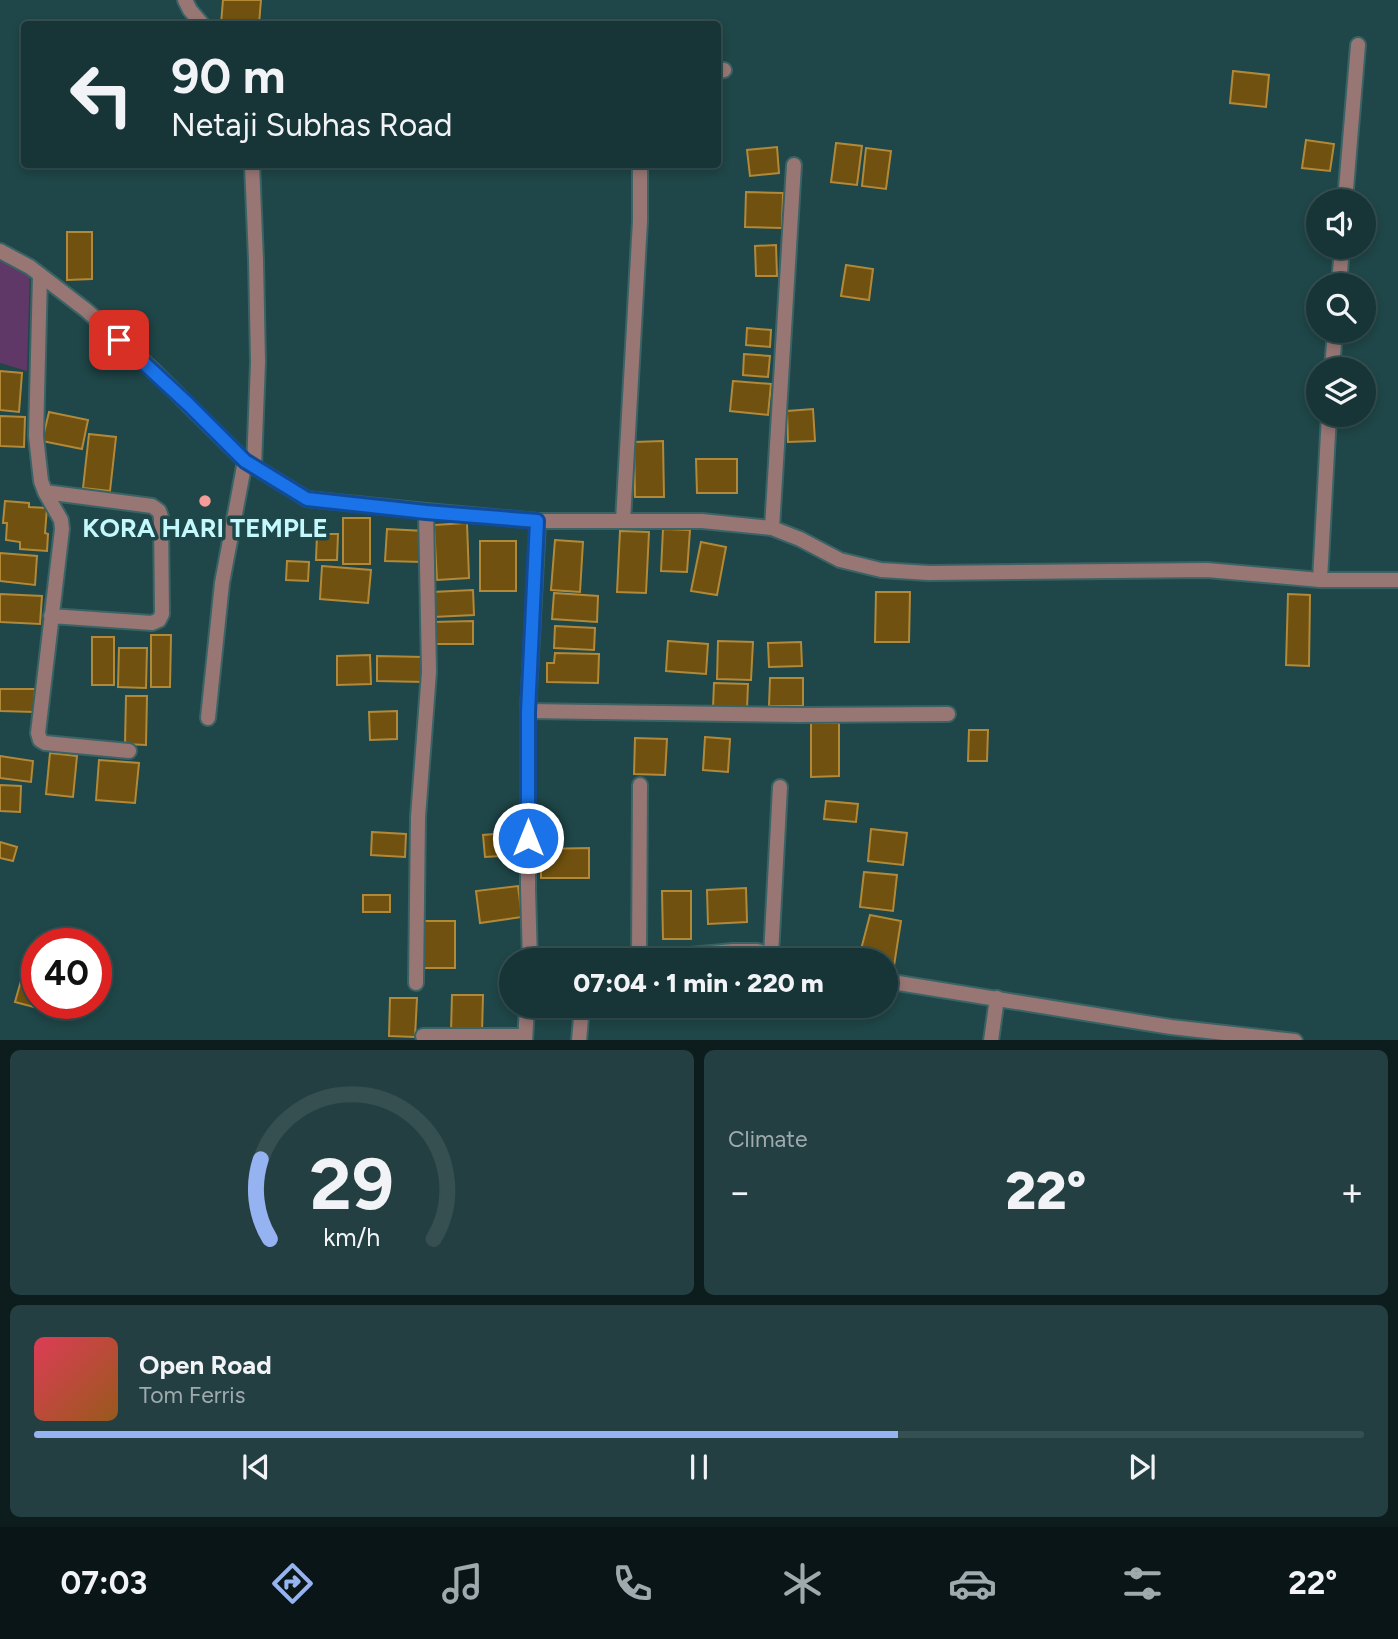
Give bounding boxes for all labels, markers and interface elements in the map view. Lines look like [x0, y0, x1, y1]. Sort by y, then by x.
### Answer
text: 90 m [171, 46, 286, 105]
icon: left [56, 49, 147, 140]
text: Netaji Subhas Road [171, 106, 452, 144]
map controls [1306, 189, 1376, 427]
button: sound [1306, 189, 1376, 259]
button: search [1306, 273, 1376, 343]
pin [89, 310, 149, 370]
icon: arrive [100, 321, 138, 359]
button: layers [1306, 357, 1376, 427]
marker: KORA HARI TEMPLE [197, 493, 213, 509]
place label: KORA HARI TEMPLE [82, 512, 328, 544]
position arrow [491, 801, 565, 875]
speed limit sign: 40 [21, 928, 112, 1019]
text: 07:04 · 1 min · 220 m [573, 967, 824, 999]
text: Climate [728, 1125, 807, 1153]
text: 29 [310, 1140, 394, 1227]
text: 22° [1005, 1160, 1087, 1222]
text: − [728, 1169, 752, 1215]
text: + [1340, 1169, 1364, 1215]
text: km/h [323, 1221, 381, 1251]
text: Open Road [139, 1349, 272, 1381]
text: Tom Ferris [139, 1381, 245, 1409]
icon: previous [237, 1448, 275, 1486]
icon: pause [680, 1448, 718, 1486]
icon: next [1123, 1448, 1161, 1486]
icon: directions [268, 1559, 317, 1608]
icon: music [438, 1559, 487, 1608]
icon: phone [608, 1559, 657, 1608]
icon: climate [778, 1559, 827, 1608]
icon: car [948, 1559, 997, 1608]
icon: filters [1118, 1559, 1167, 1608]
text: 07:03 [61, 1564, 147, 1602]
text: 22° [1288, 1564, 1337, 1602]

